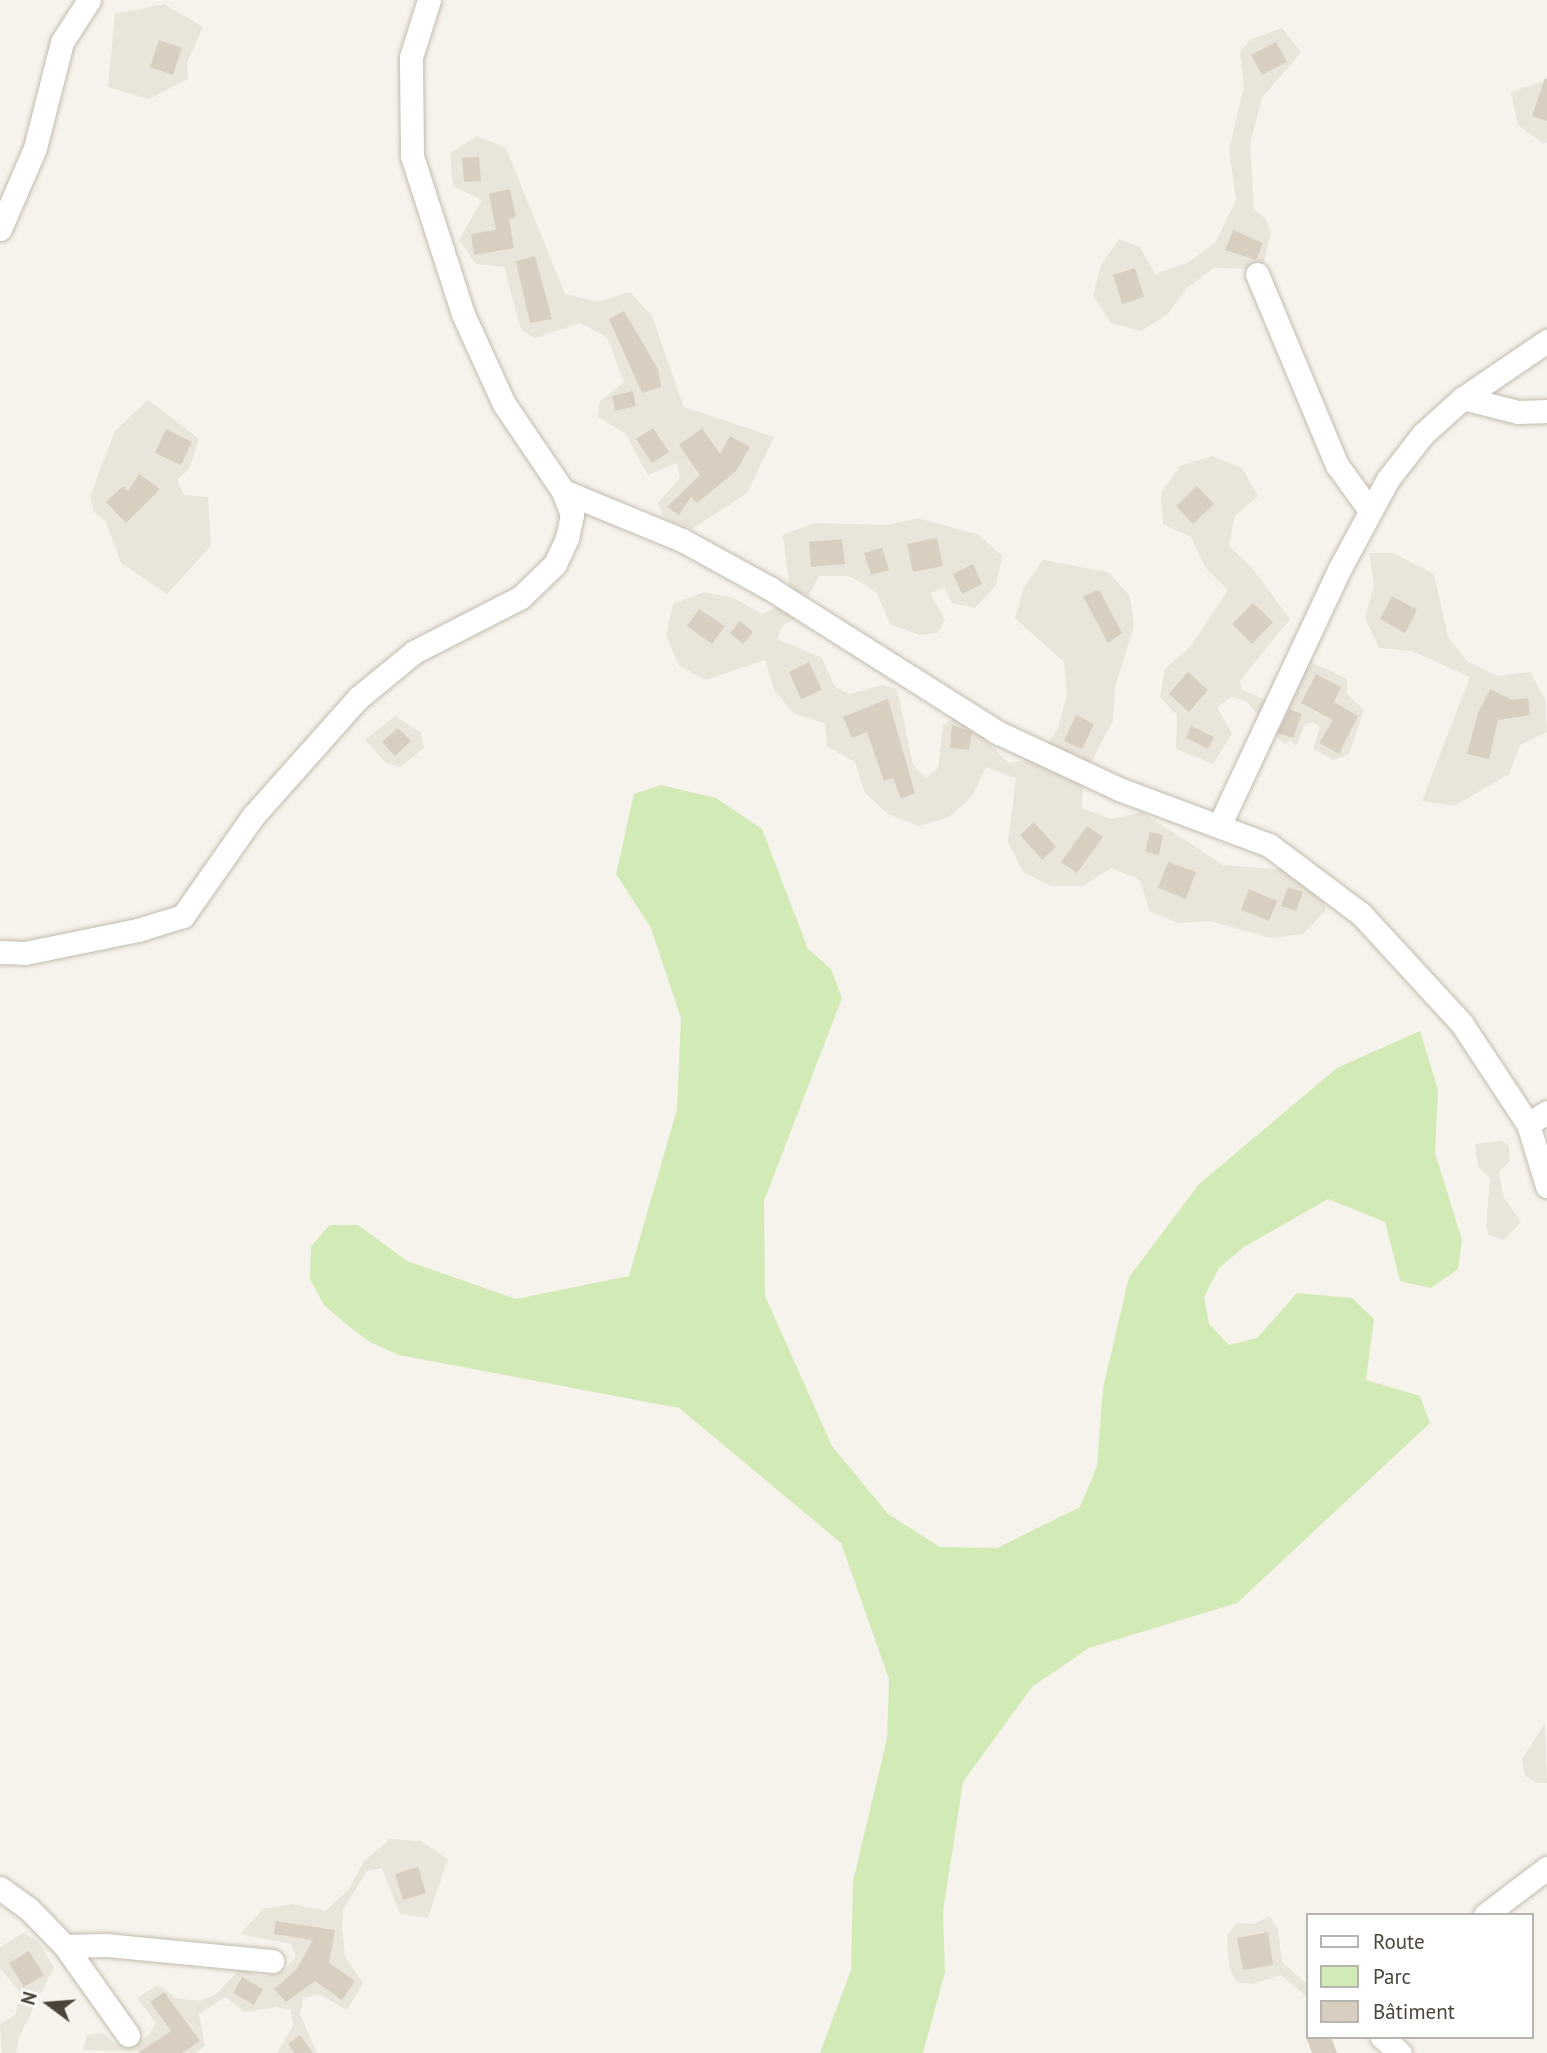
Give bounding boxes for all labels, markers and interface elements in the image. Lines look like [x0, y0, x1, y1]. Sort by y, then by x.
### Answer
legend [1306, 1913, 1533, 2039]
text: Route [1373, 1928, 1425, 1955]
text: Parc [1373, 1963, 1411, 1990]
north arrow [14, 1969, 84, 2039]
text: N [16, 1989, 42, 2008]
text: Bâtiment [1373, 1998, 1455, 2025]

